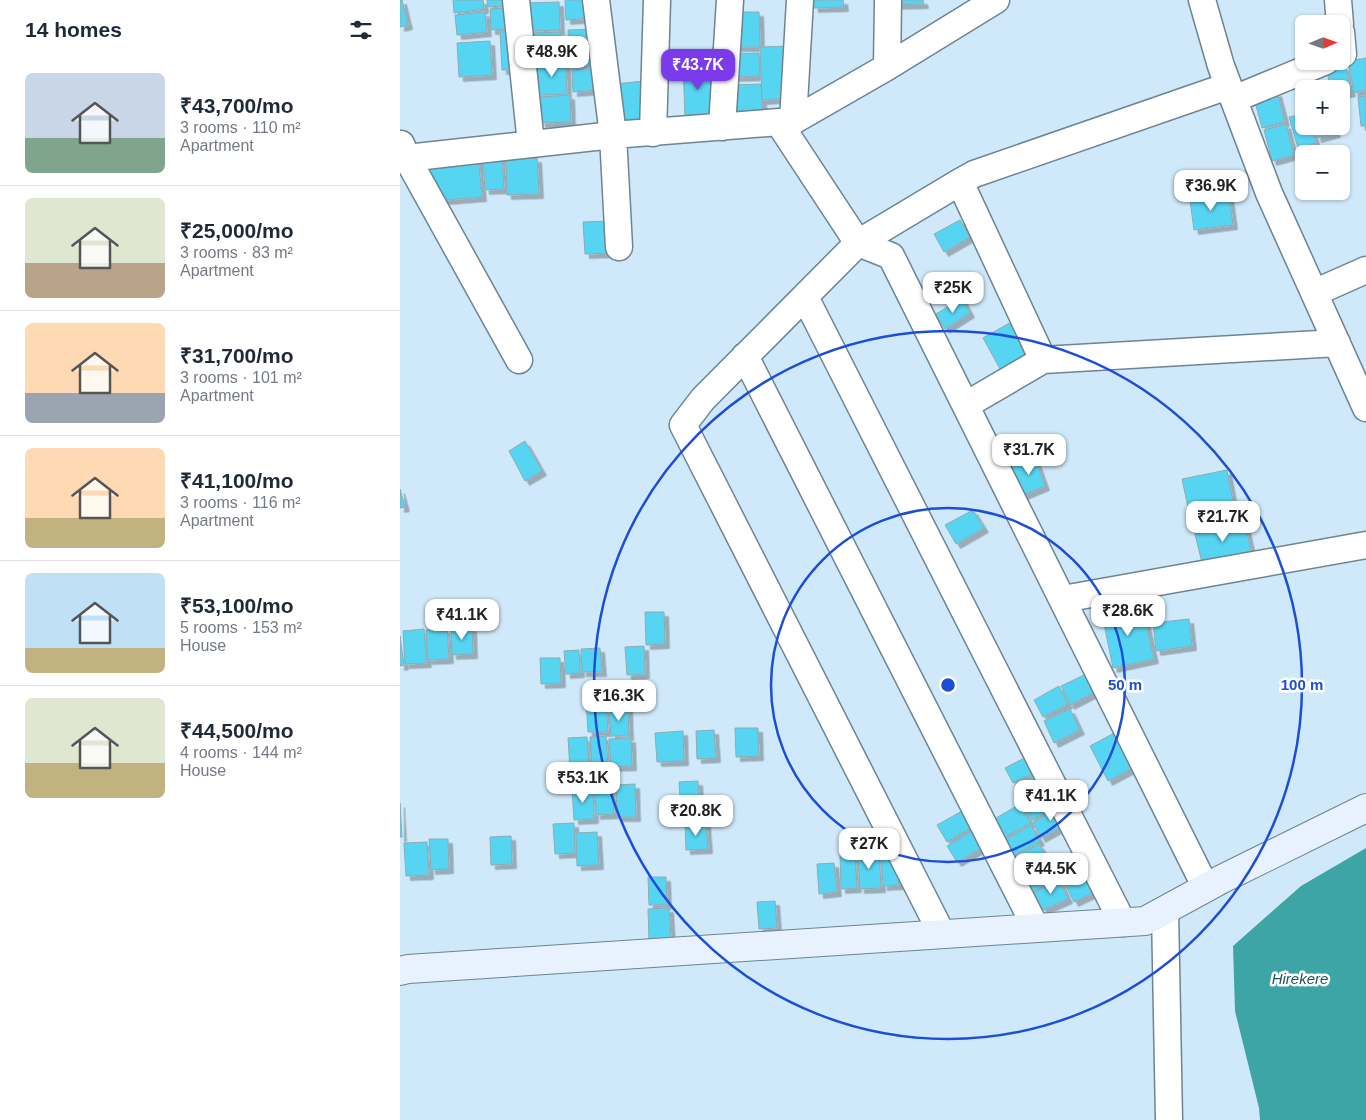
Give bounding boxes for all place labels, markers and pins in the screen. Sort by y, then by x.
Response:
pin: ₹48.9K [511,36,593,78]
pin: ₹43.7K [657,48,739,91]
pin: ₹36.9K [1170,170,1252,212]
pin: ₹25K [923,272,983,314]
pin: ₹31.7K [988,434,1070,476]
pin: ₹21.7K [1182,500,1264,543]
pin: ₹28.6K [1087,594,1169,637]
pin: ₹41.1K [421,598,503,641]
centre of rings [939,676,957,694]
pin: ₹16.3K [578,680,660,722]
pin: ₹53.1K [542,762,624,804]
pin: ₹41.1K [1010,780,1092,822]
pin: ₹20.8K [655,794,737,837]
pin: ₹27K [839,828,899,870]
pin: ₹44.5K [1010,852,1092,895]

